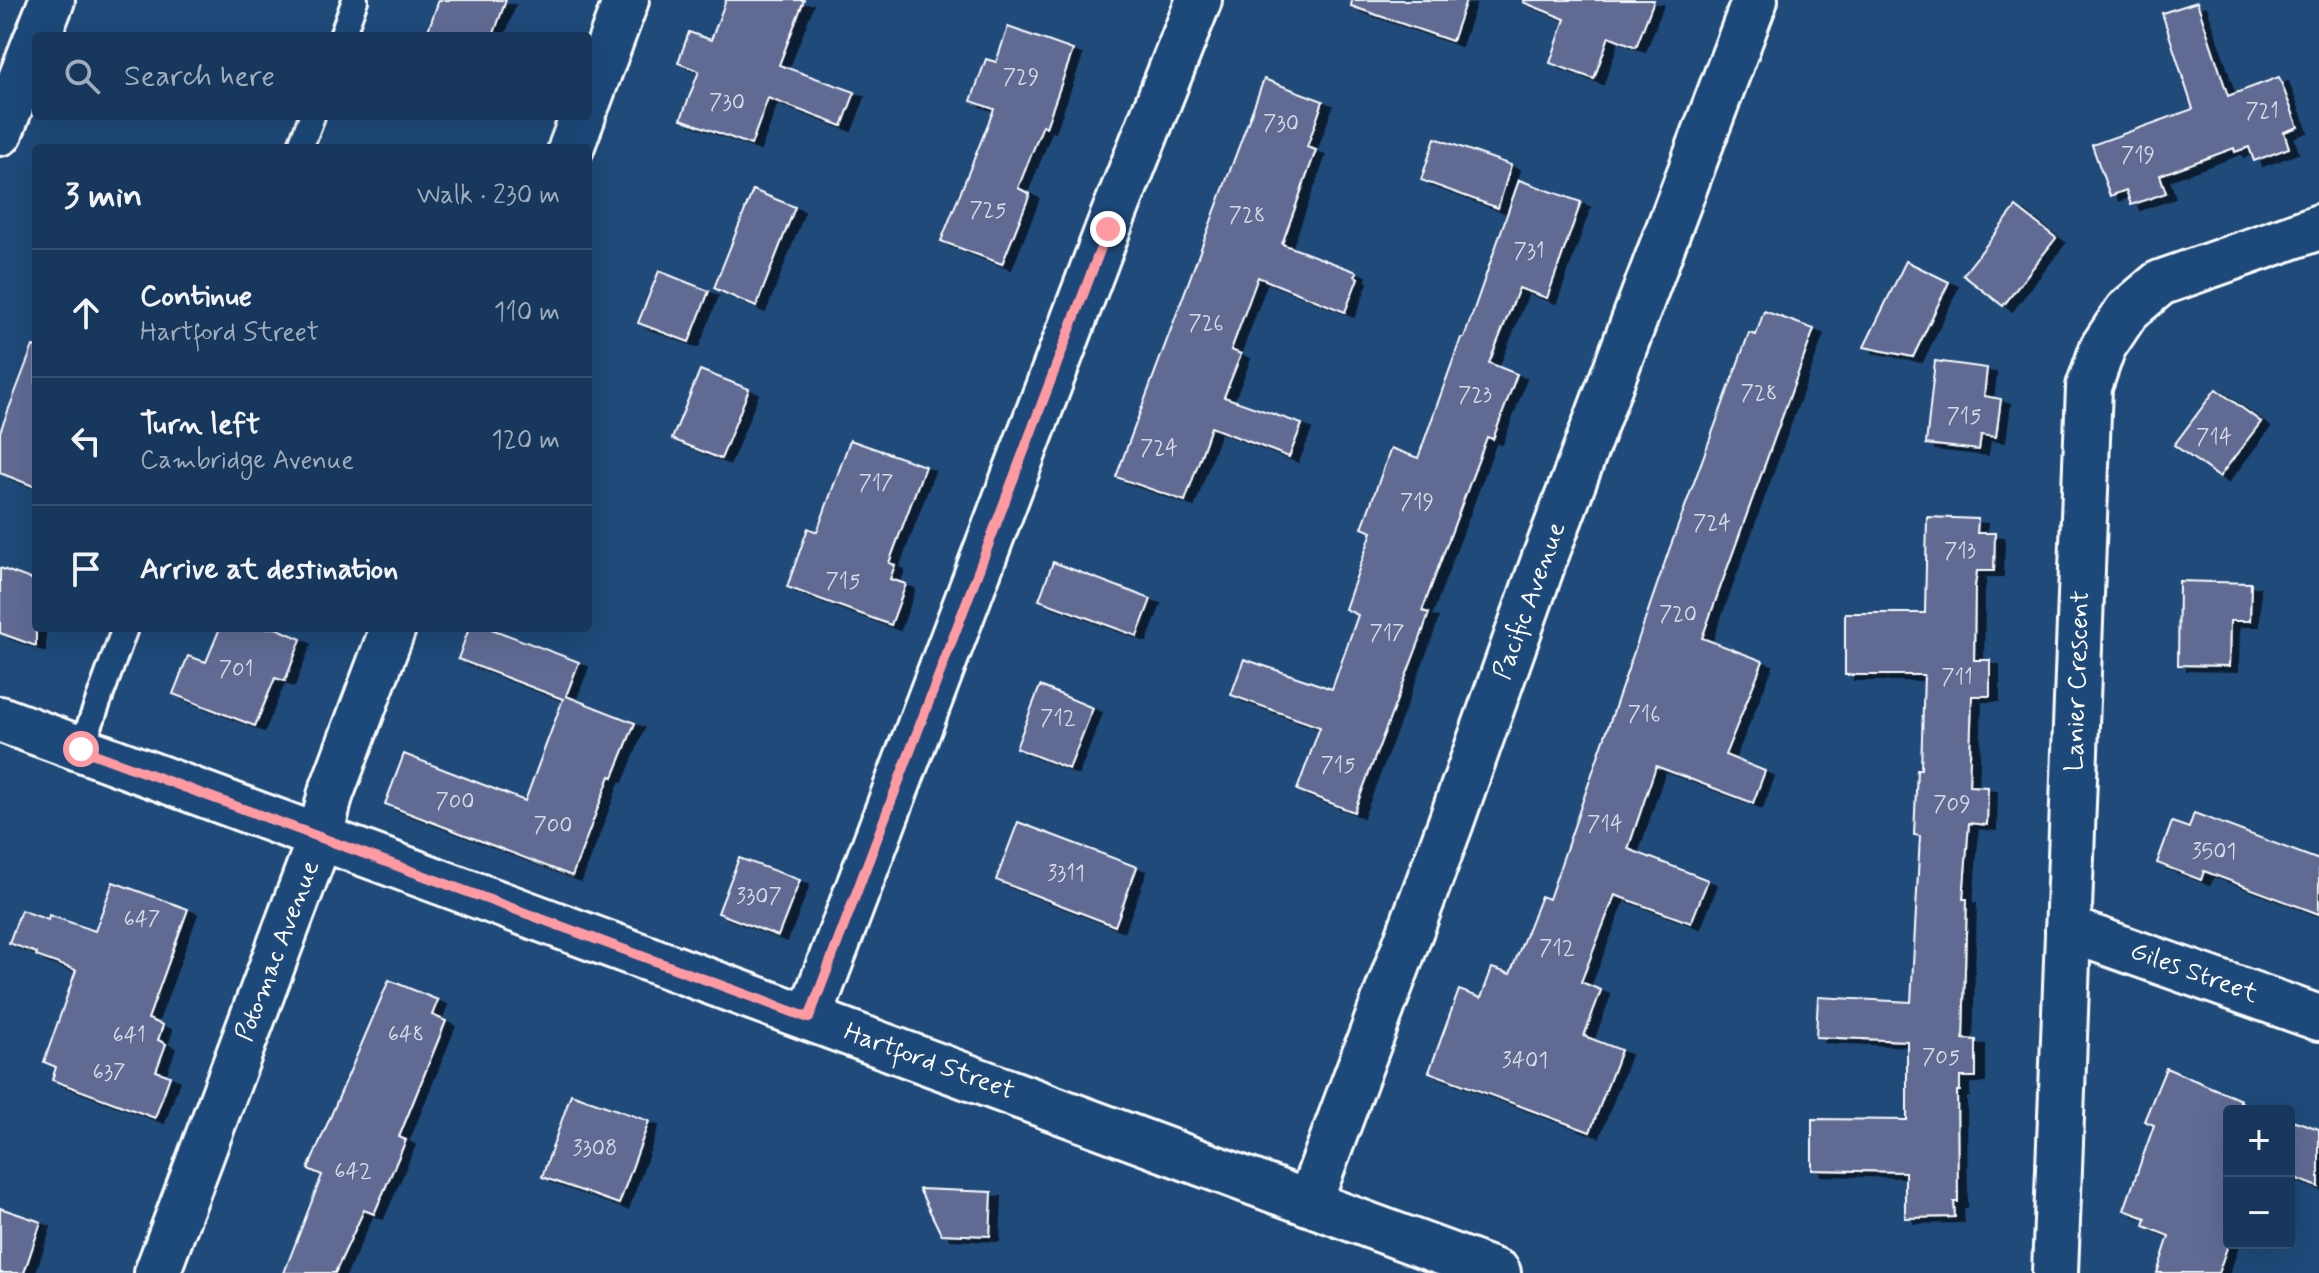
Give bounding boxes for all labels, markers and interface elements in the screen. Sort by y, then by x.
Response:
search box [32,32,592,120]
icon: search [60,54,104,98]
text: Search here [124,57,275,96]
house number: 729 [1003,64,1039,92]
house number: 730 [709,89,745,117]
house number: 721 [2245,98,2279,126]
house number: 730 [1263,110,1299,138]
house number: 719 [2121,142,2155,170]
text: 3 min [64,174,142,219]
text: Walk · 230 m [417,179,560,213]
house number: 725 [969,197,1007,225]
house number: 728 [1229,202,1265,230]
route end [1090,211,1126,247]
house number: 731 [1513,238,1545,266]
text: Continue [140,277,252,316]
icon: ahead [64,291,108,335]
text: 110 m [494,296,560,330]
house number: 726 [1188,310,1224,338]
text: Hartford Street [140,316,319,350]
house number: 728 [1741,380,1777,408]
house number: 723 [1458,382,1492,410]
house number: 715 [1946,403,1982,431]
text: Turn left [140,405,260,444]
icon: left [64,419,108,463]
text: 120 m [491,424,560,458]
house number: 714 [2196,424,2232,452]
house number: 724 [1140,435,1178,463]
text: Cambridge Avenue [140,444,354,478]
house number: 717 [858,470,894,498]
house number: 719 [1400,489,1434,517]
house number: 724 [1693,510,1731,538]
street label: Pacific Avenue [1486,517,1574,685]
house number: 713 [1944,538,1976,566]
icon: arrive [64,547,108,591]
text: Arrive at destination [140,550,398,589]
house number: 715 [825,568,861,596]
street label: Lanier Crescent [2058,590,2098,772]
house number: 720 [1659,601,1697,629]
house number: 717 [1369,620,1405,648]
house number: 701 [219,656,253,684]
house number: 711 [1941,664,1973,692]
house number: 716 [1627,701,1661,729]
house number: 712 [1040,705,1076,733]
route start [63,731,99,767]
house number: 715 [1320,752,1356,780]
house number: 700 [435,788,475,816]
house number: 709 [1933,791,1971,819]
house number: 714 [1587,811,1623,839]
house number: 700 [533,812,573,840]
house number: 3501 [2192,838,2236,866]
street label: Potomac Avenue [228,856,328,1046]
house number: 3311 [1047,860,1085,888]
house number: 3307 [736,883,782,911]
house number: 647 [124,906,160,934]
street label: Giles Street [2125,934,2263,1012]
house number: 712 [1539,935,1575,963]
street label: Hartford Street [838,1015,1019,1110]
house number: 648 [388,1021,424,1049]
house number: 641 [112,1022,146,1050]
house number: 705 [1922,1044,1960,1072]
house number: 3401 [1502,1047,1548,1075]
house number: 637 [93,1059,125,1087]
map controls [2223,1105,2295,1249]
button: + [2223,1105,2295,1177]
house number: 3308 [573,1135,617,1163]
house number: 642 [334,1158,372,1186]
button: − [2223,1177,2295,1249]

